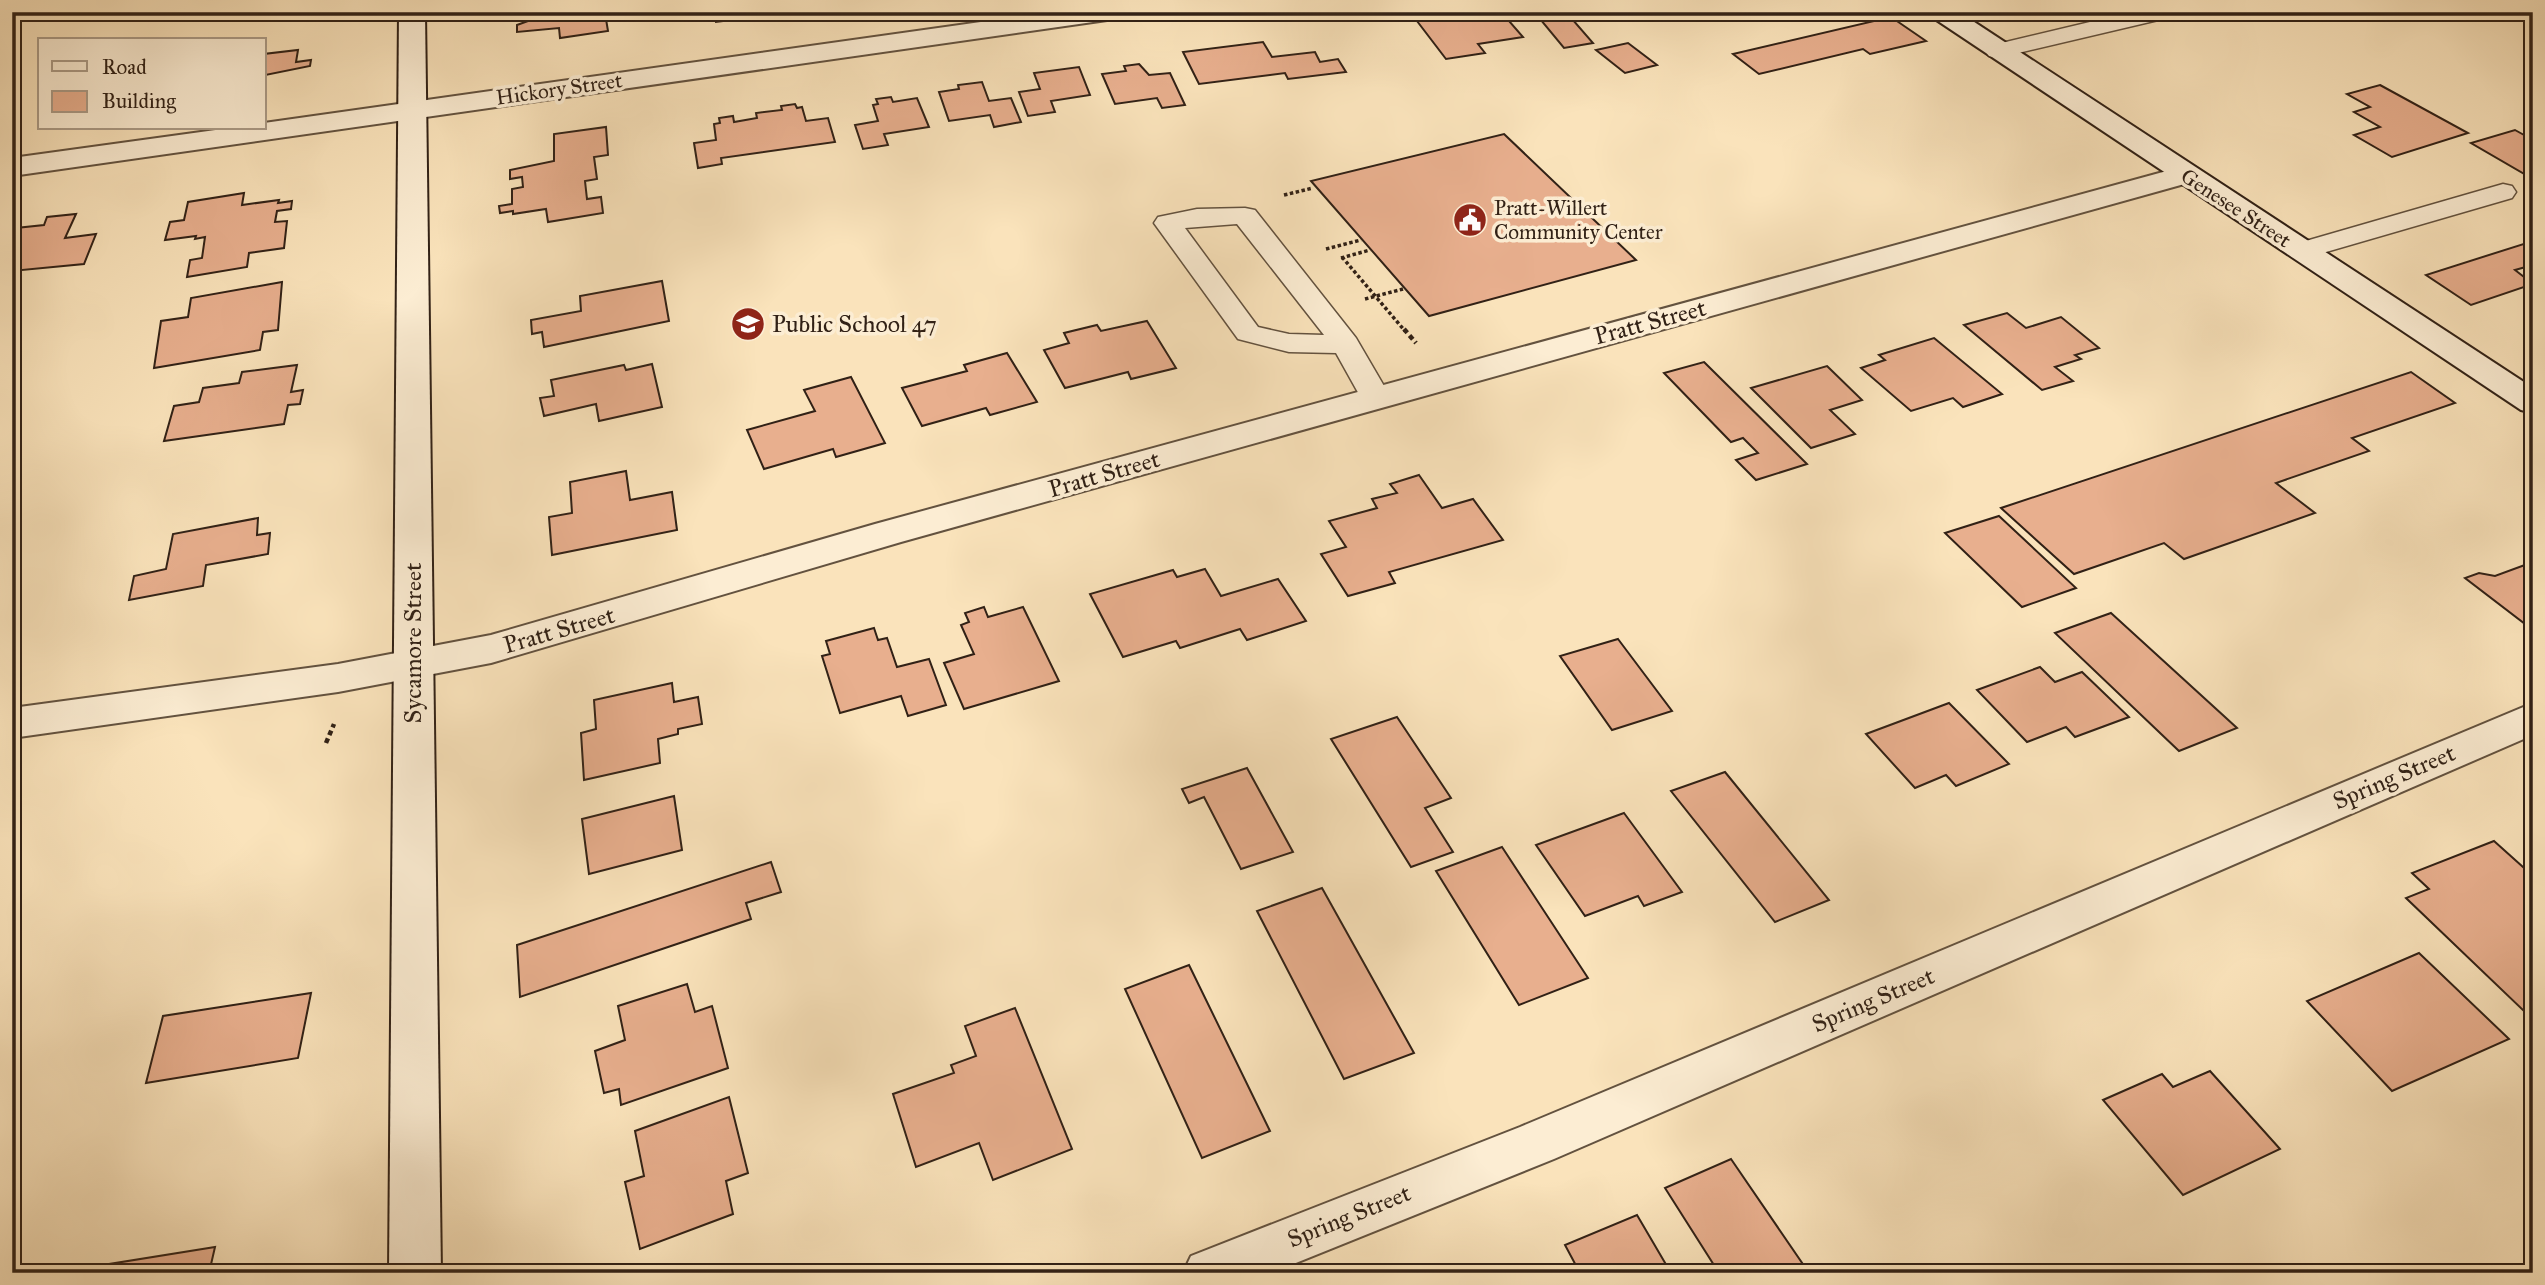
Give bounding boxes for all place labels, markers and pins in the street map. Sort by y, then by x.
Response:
place label: Pratt-Willert Community Center [1494,195,1663,245]
public building icon: Pratt-Willert Community Center [1451,201,1489,239]
school or university icon: Public School 47 [729,305,767,343]
place label: Public School 47 [772,309,937,339]

